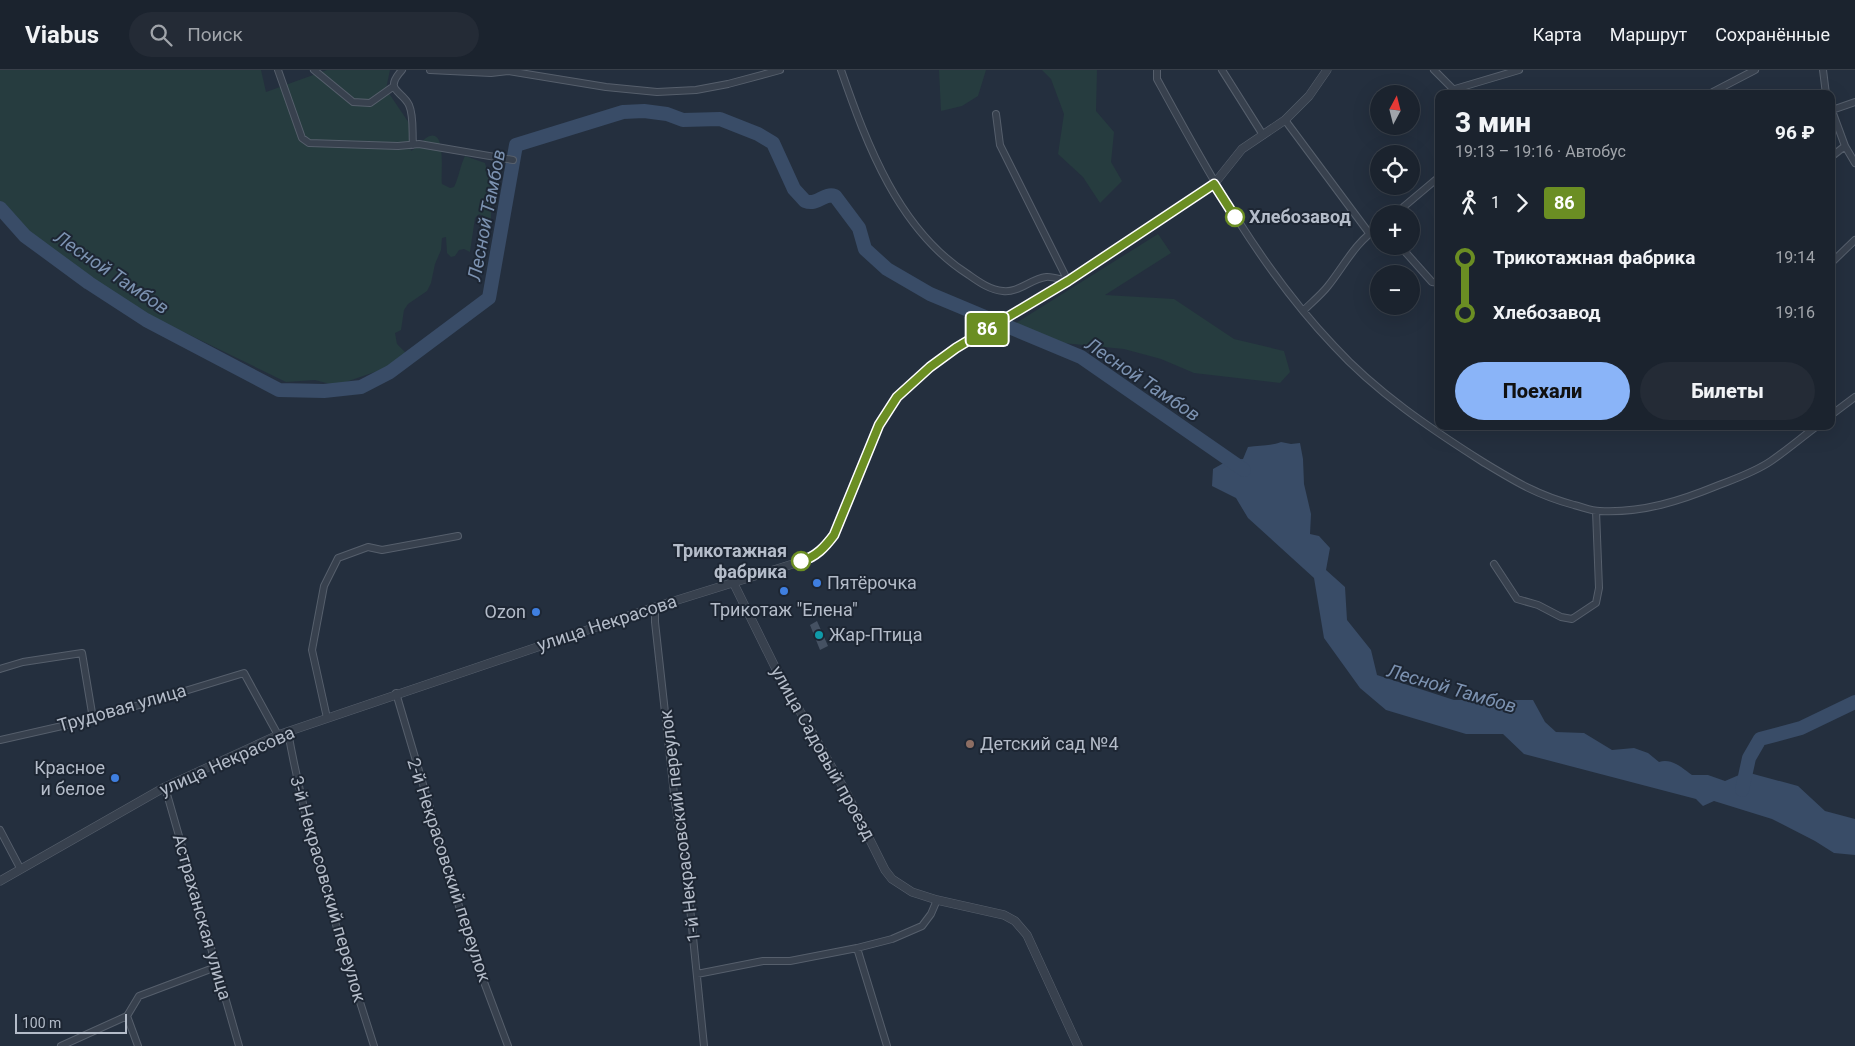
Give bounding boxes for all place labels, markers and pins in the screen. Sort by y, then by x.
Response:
place label: Хлебозавод [1249,206,1352,227]
marker: Хлебозавод [1225,207,1245,227]
place label: Трикотажная фабрика [673,540,787,582]
marker: Трикотажная фабрика [791,551,811,571]
place label: Пятёрочка [827,572,917,593]
marker: Пятёрочка [811,577,823,589]
marker: Трикотаж "Елена" [778,585,790,597]
place label: Трикотаж "Елена" [710,599,858,620]
place label: Ozon [485,601,526,622]
marker: Ozon [530,606,542,618]
place label: Жар-Птица [829,624,923,645]
marker: Жар-Птица [813,629,825,641]
place label: Детский сад №4 [980,733,1119,754]
marker: Детский сад №4 [964,738,976,750]
place label: Красное и белое [34,757,105,799]
marker: Красное и белое [109,772,121,784]

